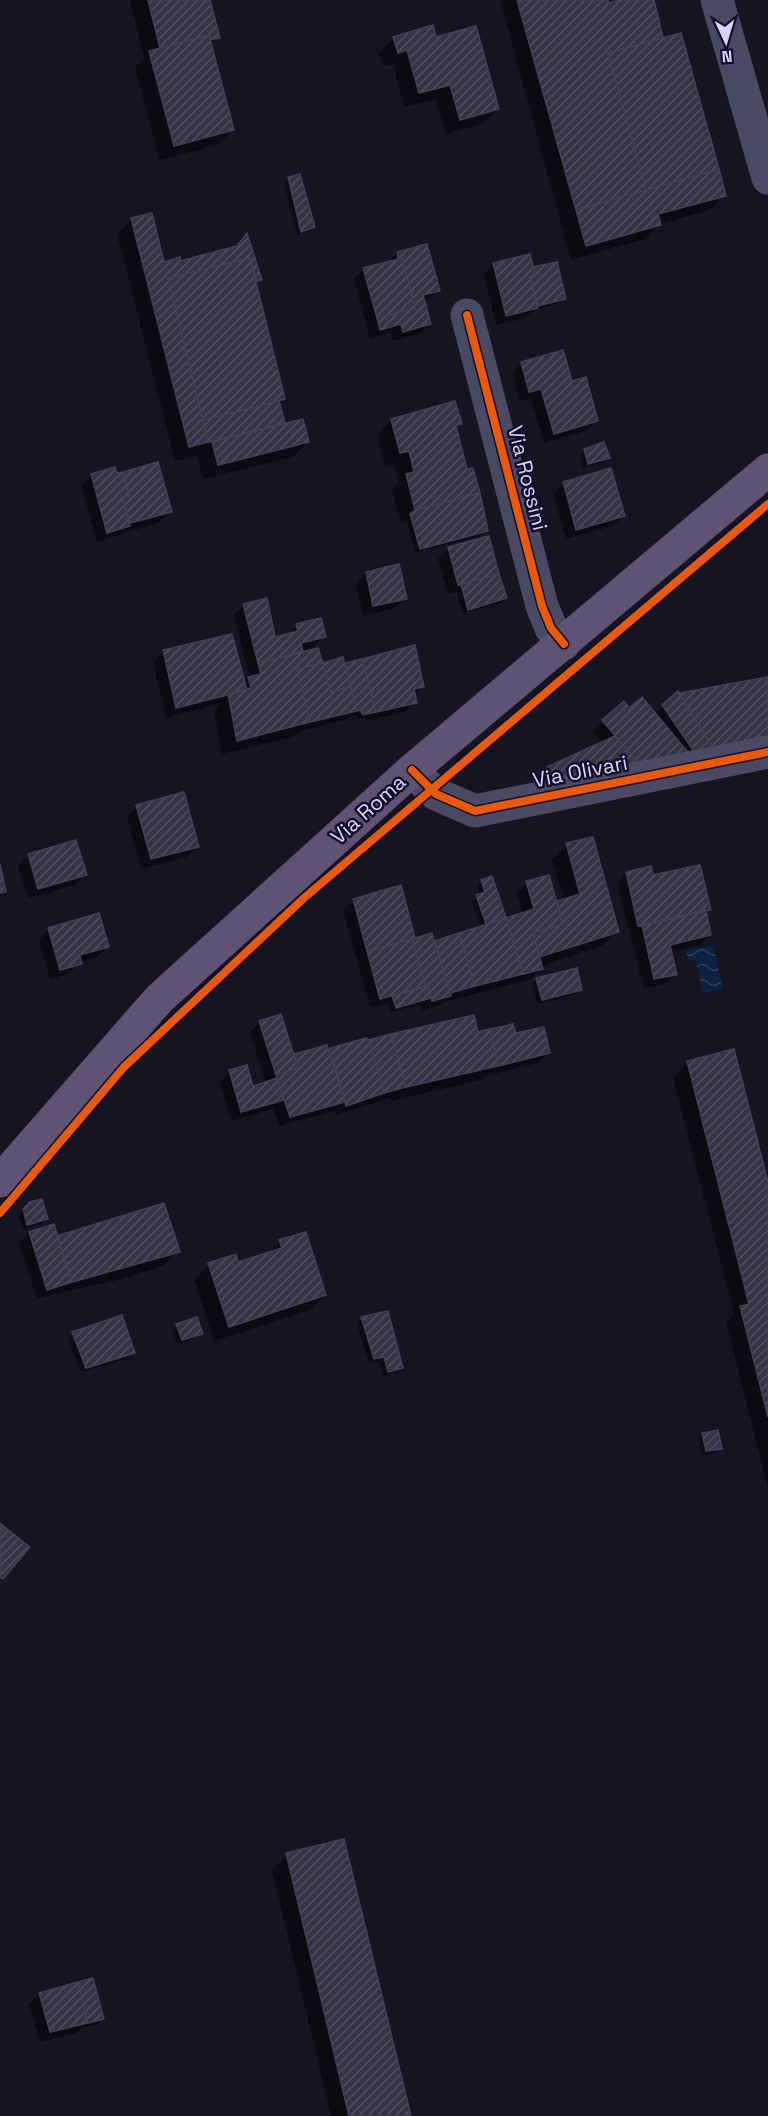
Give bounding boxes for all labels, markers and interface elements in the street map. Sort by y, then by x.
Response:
north arrow [696,12,756,72]
text: N [721,46,733,67]
street label: Via Rossini [502,423,554,533]
street label: Via Olivari [530,749,630,793]
street label: Via Roma [325,768,411,850]

